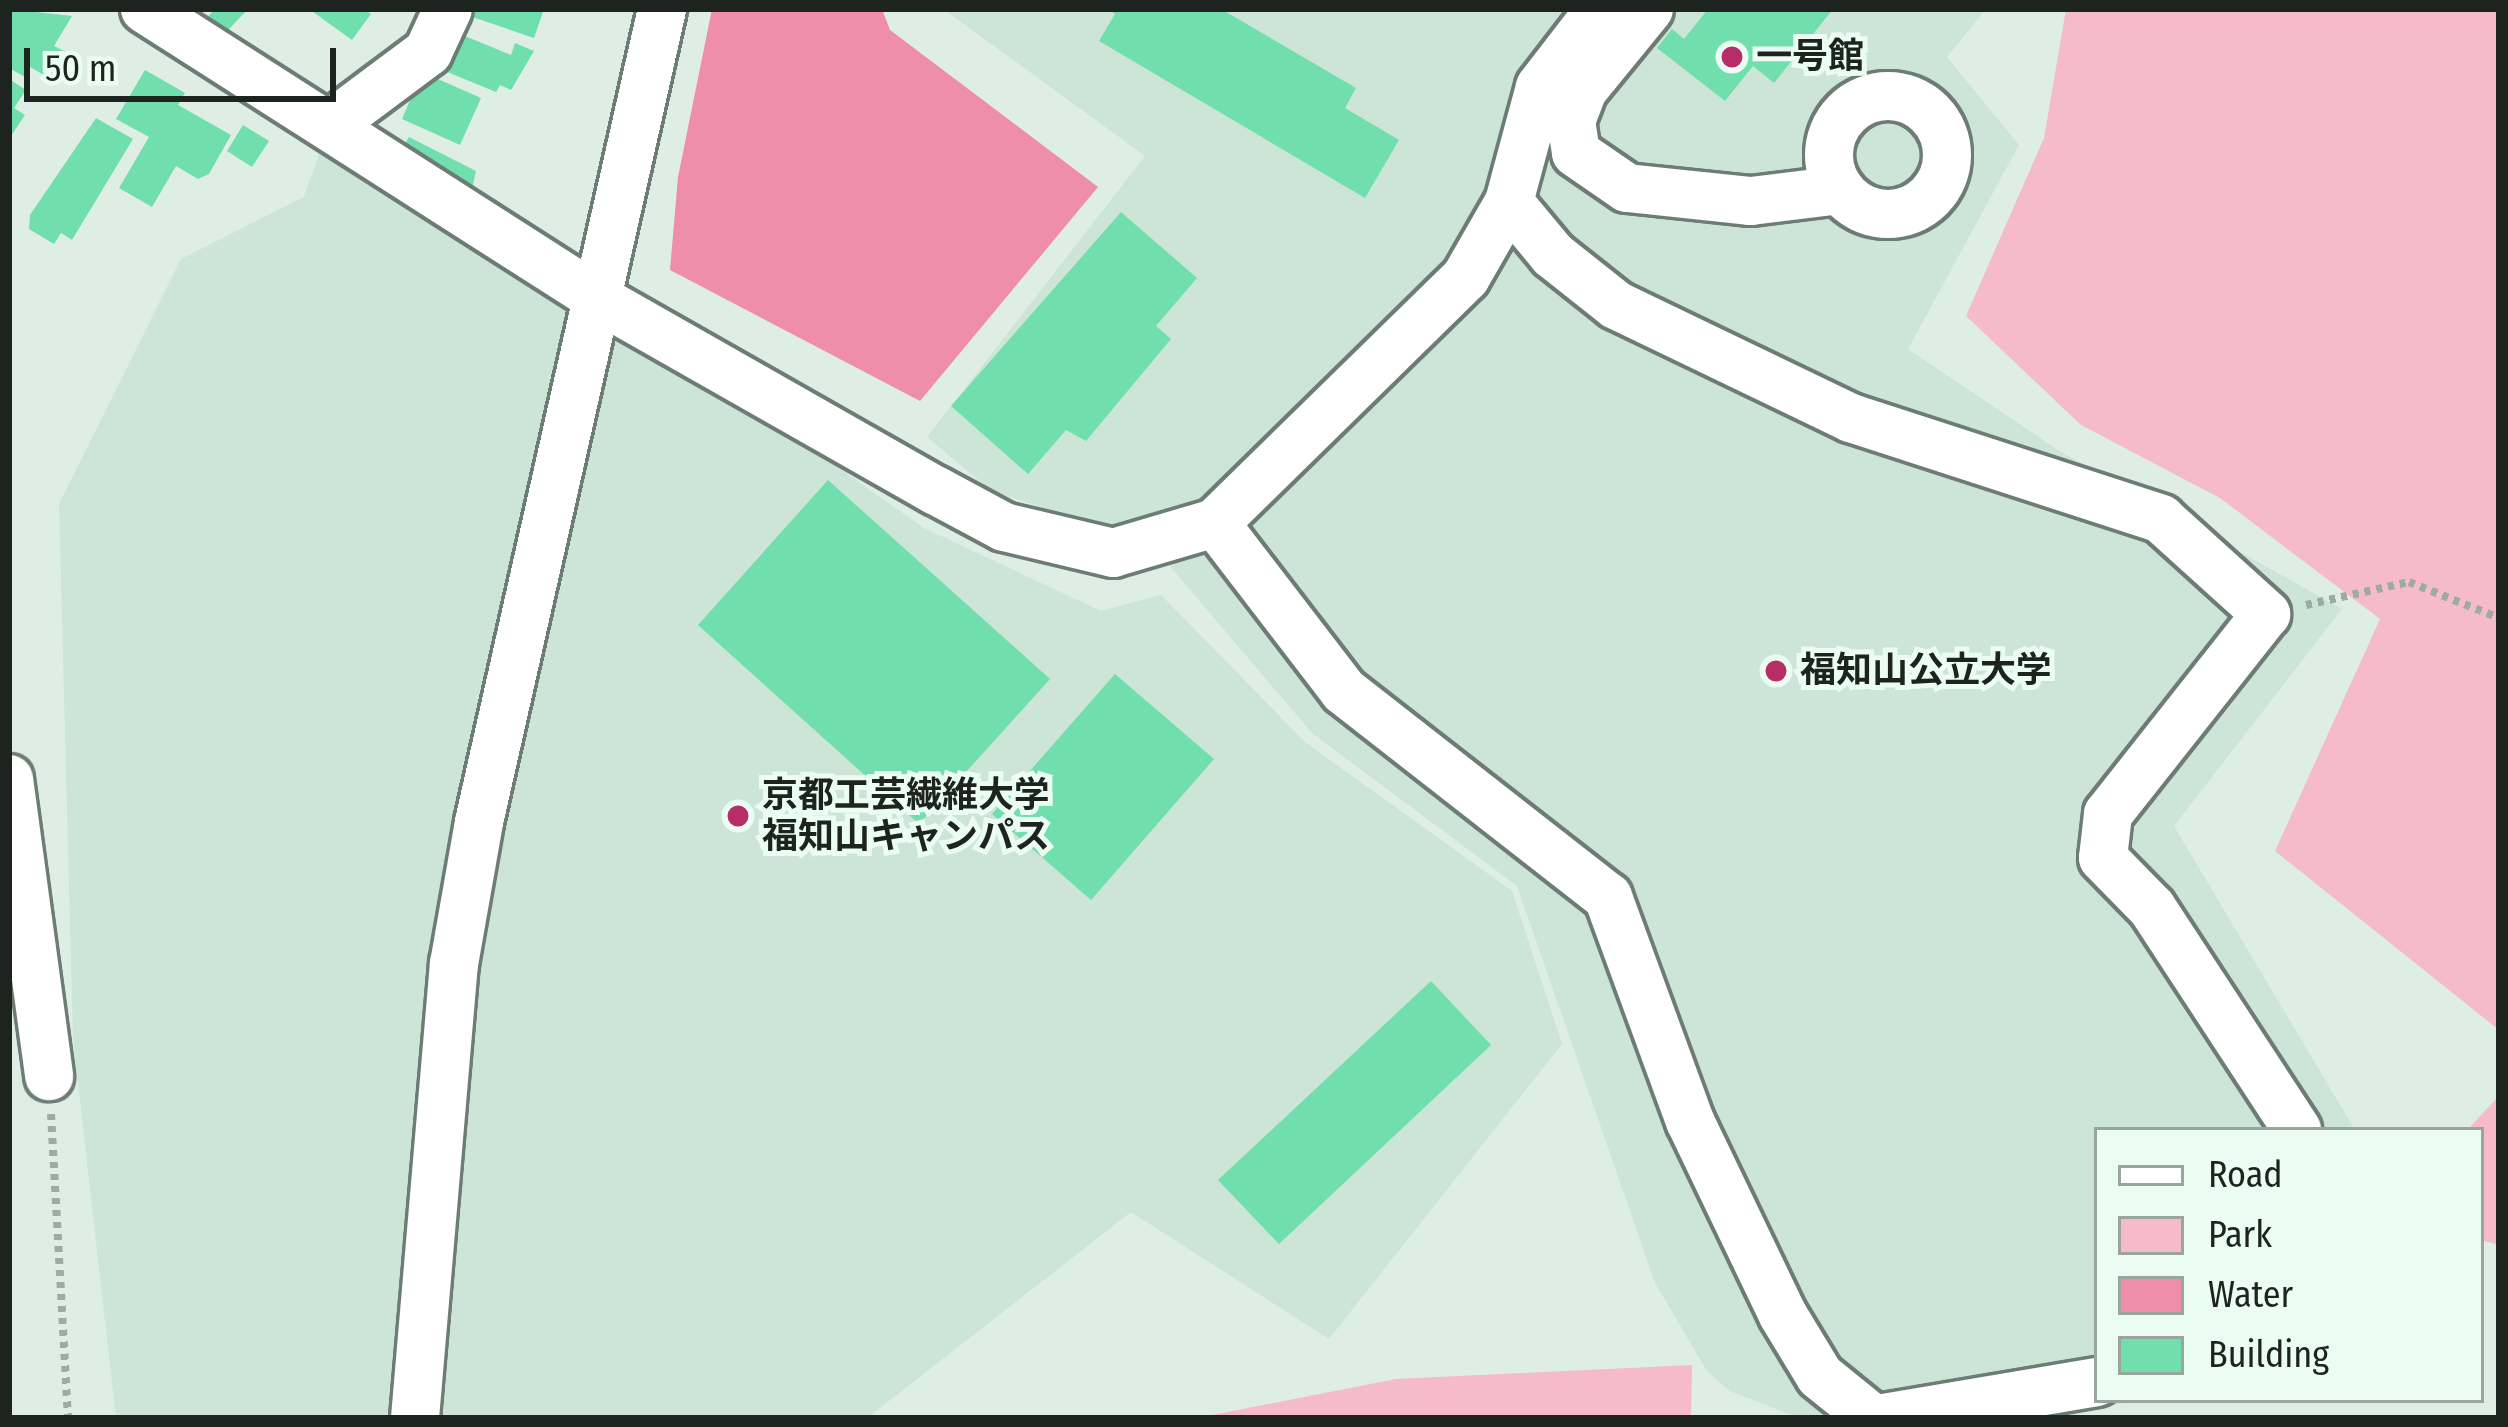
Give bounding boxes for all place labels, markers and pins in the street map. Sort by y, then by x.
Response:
place label: 一号館 [1756,35,1864,79]
marker: 一号館 [1719,44,1745,70]
place label: 福知山公立大学 [1800,649,2052,693]
marker: 福知山公立大学 [1763,658,1789,684]
place label: 京都工芸繊維大学 福知山キャンパス [762,773,1050,858]
marker: 京都工芸繊維大学 福知山キャンパス [725,803,751,829]

